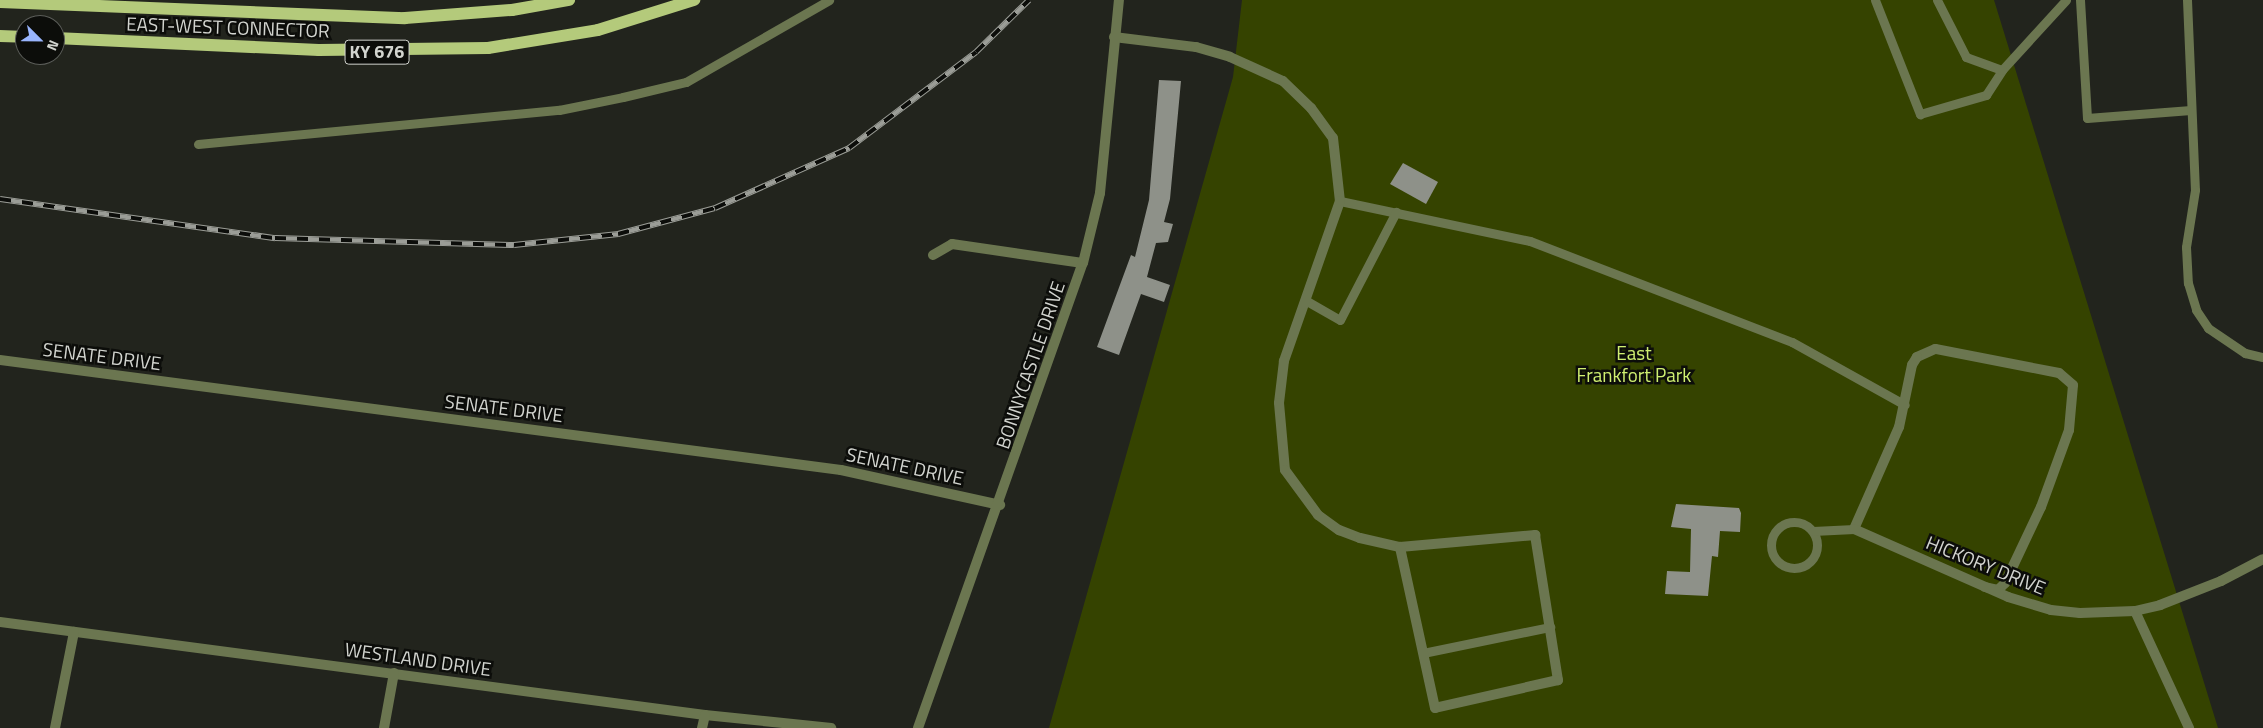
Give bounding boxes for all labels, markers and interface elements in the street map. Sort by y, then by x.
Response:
street label: EAST-WEST CONNECTOR [126,12,330,42]
north arrow [15,15,65,65]
road number: KY 676 [344,36,410,68]
text: N [42,37,65,54]
street label: BONNYCASTLE DRIVE [991,278,1069,452]
street label: SENATE DRIVE [42,337,162,375]
park label: East Frankfort Park [1577,342,1691,386]
street label: SENATE DRIVE [444,389,564,427]
street label: SENATE DRIVE [844,442,966,490]
street label: HICKORY DRIVE [1923,531,2049,599]
street label: WESTLAND DRIVE [343,637,493,681]

